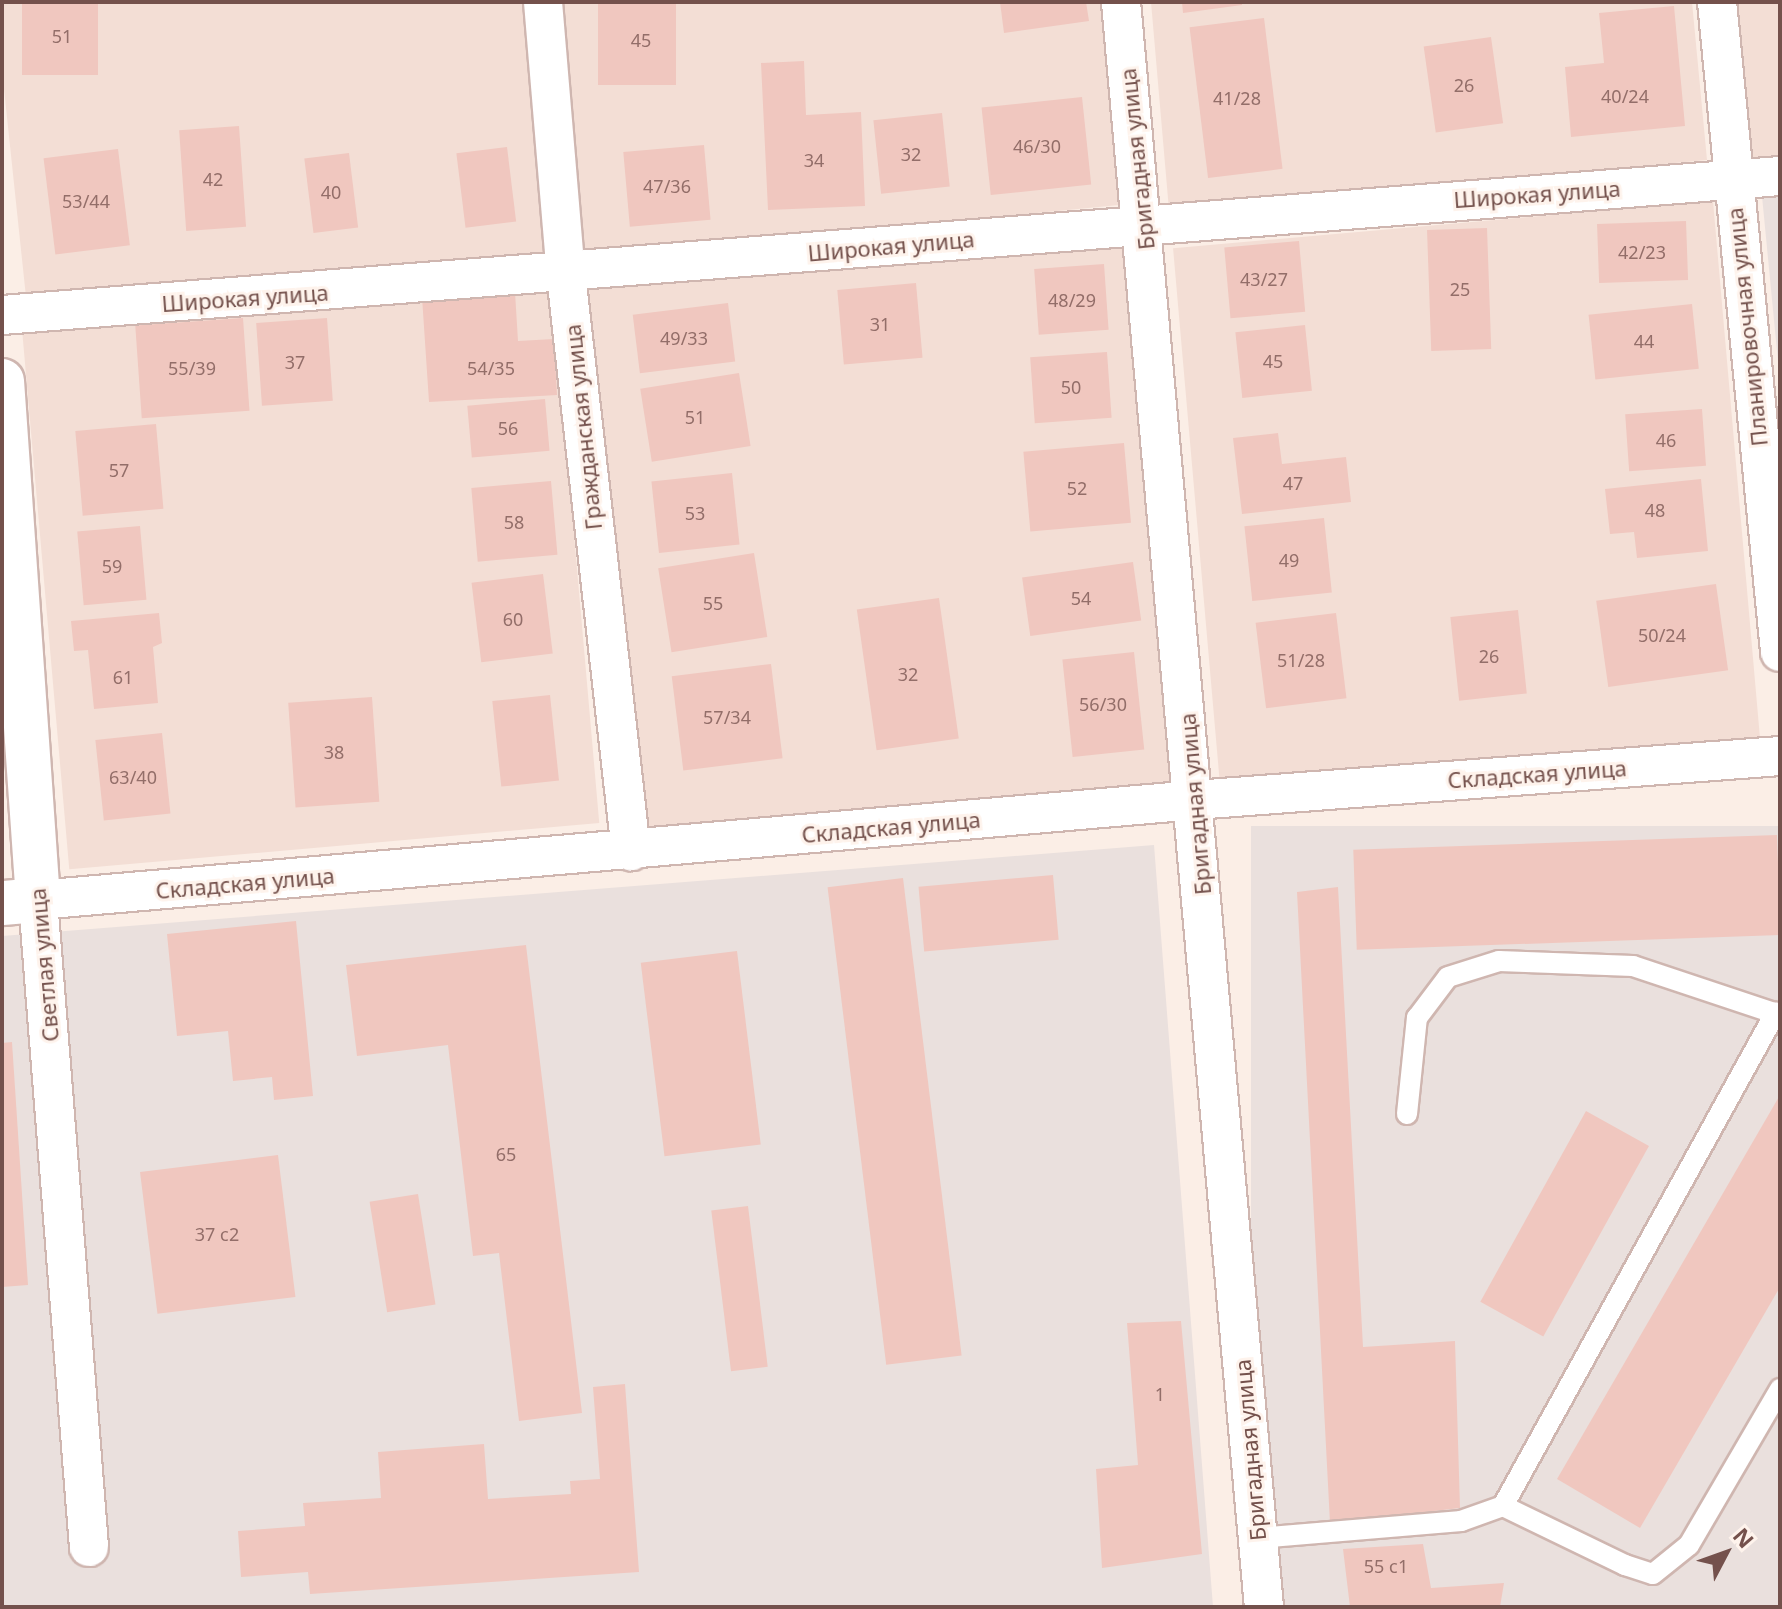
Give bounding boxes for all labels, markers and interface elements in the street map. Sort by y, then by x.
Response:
house number: 51 [52,25,72,47]
house number: 45 [631,29,651,51]
street label: Бригадная улица [1114,67,1160,251]
house number: 26 [1454,74,1474,96]
house number: 40/24 [1601,85,1649,107]
house number: 41/28 [1213,87,1261,109]
house number: 46/30 [1013,135,1061,157]
house number: 32 [901,143,921,165]
house number: 34 [804,149,824,171]
house number: 42 [203,168,223,190]
house number: 47/36 [643,175,691,197]
street label: Широкая улица [1453,175,1621,213]
house number: 40 [321,181,341,203]
house number: 53/44 [62,190,110,212]
street label: Планировочная улица [1721,206,1773,448]
street label: Широкая улица [807,226,975,266]
house number: 42/23 [1618,241,1666,263]
house number: 43/27 [1240,268,1288,290]
house number: 25 [1450,278,1470,300]
street label: Широкая улица [161,279,329,317]
house number: 48/29 [1048,289,1096,311]
house number: 31 [870,313,890,335]
street label: Гражданская улица [559,323,607,531]
house number: 49/33 [660,327,708,349]
house number: 44 [1634,330,1654,352]
house number: 45 [1263,350,1283,372]
house number: 37 [285,351,305,373]
house number: 55/39 [168,357,216,379]
house number: 54/35 [467,357,515,379]
house number: 50 [1061,376,1081,398]
house number: 51 [685,406,705,428]
house number: 56 [498,417,518,439]
house number: 46 [1656,429,1676,451]
house number: 57 [109,459,129,481]
house number: 47 [1283,472,1303,494]
house number: 52 [1067,477,1087,499]
house number: 48 [1645,499,1665,521]
house number: 53 [685,502,705,524]
house number: 58 [504,511,524,533]
house number: 49 [1279,549,1299,571]
house number: 59 [102,555,122,577]
house number: 54 [1071,587,1091,609]
house number: 55 [703,592,723,614]
house number: 60 [503,608,523,630]
house number: 50/24 [1638,624,1686,646]
house number: 26 [1479,645,1499,667]
house number: 51/28 [1277,649,1325,671]
house number: 32 [898,663,918,685]
house number: 61 [113,666,133,688]
house number: 56/30 [1079,693,1127,715]
house number: 57/34 [703,706,751,728]
street label: Бригадная улица [1174,712,1216,896]
house number: 38 [324,741,344,763]
street label: Складская улица [1447,755,1627,793]
house number: 63/40 [109,766,157,788]
street label: Складская улица [801,806,981,848]
street label: Складская улица [155,862,335,904]
street label: Светлая улица [24,887,64,1043]
house number: 65 [496,1143,516,1165]
house number: 37 с2 [195,1223,239,1245]
street label: Бригадная улица [1229,1358,1271,1542]
house number: 1 [1155,1383,1165,1405]
north arrow [1686,1513,1766,1593]
text: N [1727,1521,1761,1554]
house number: 55 с1 [1364,1555,1408,1577]

